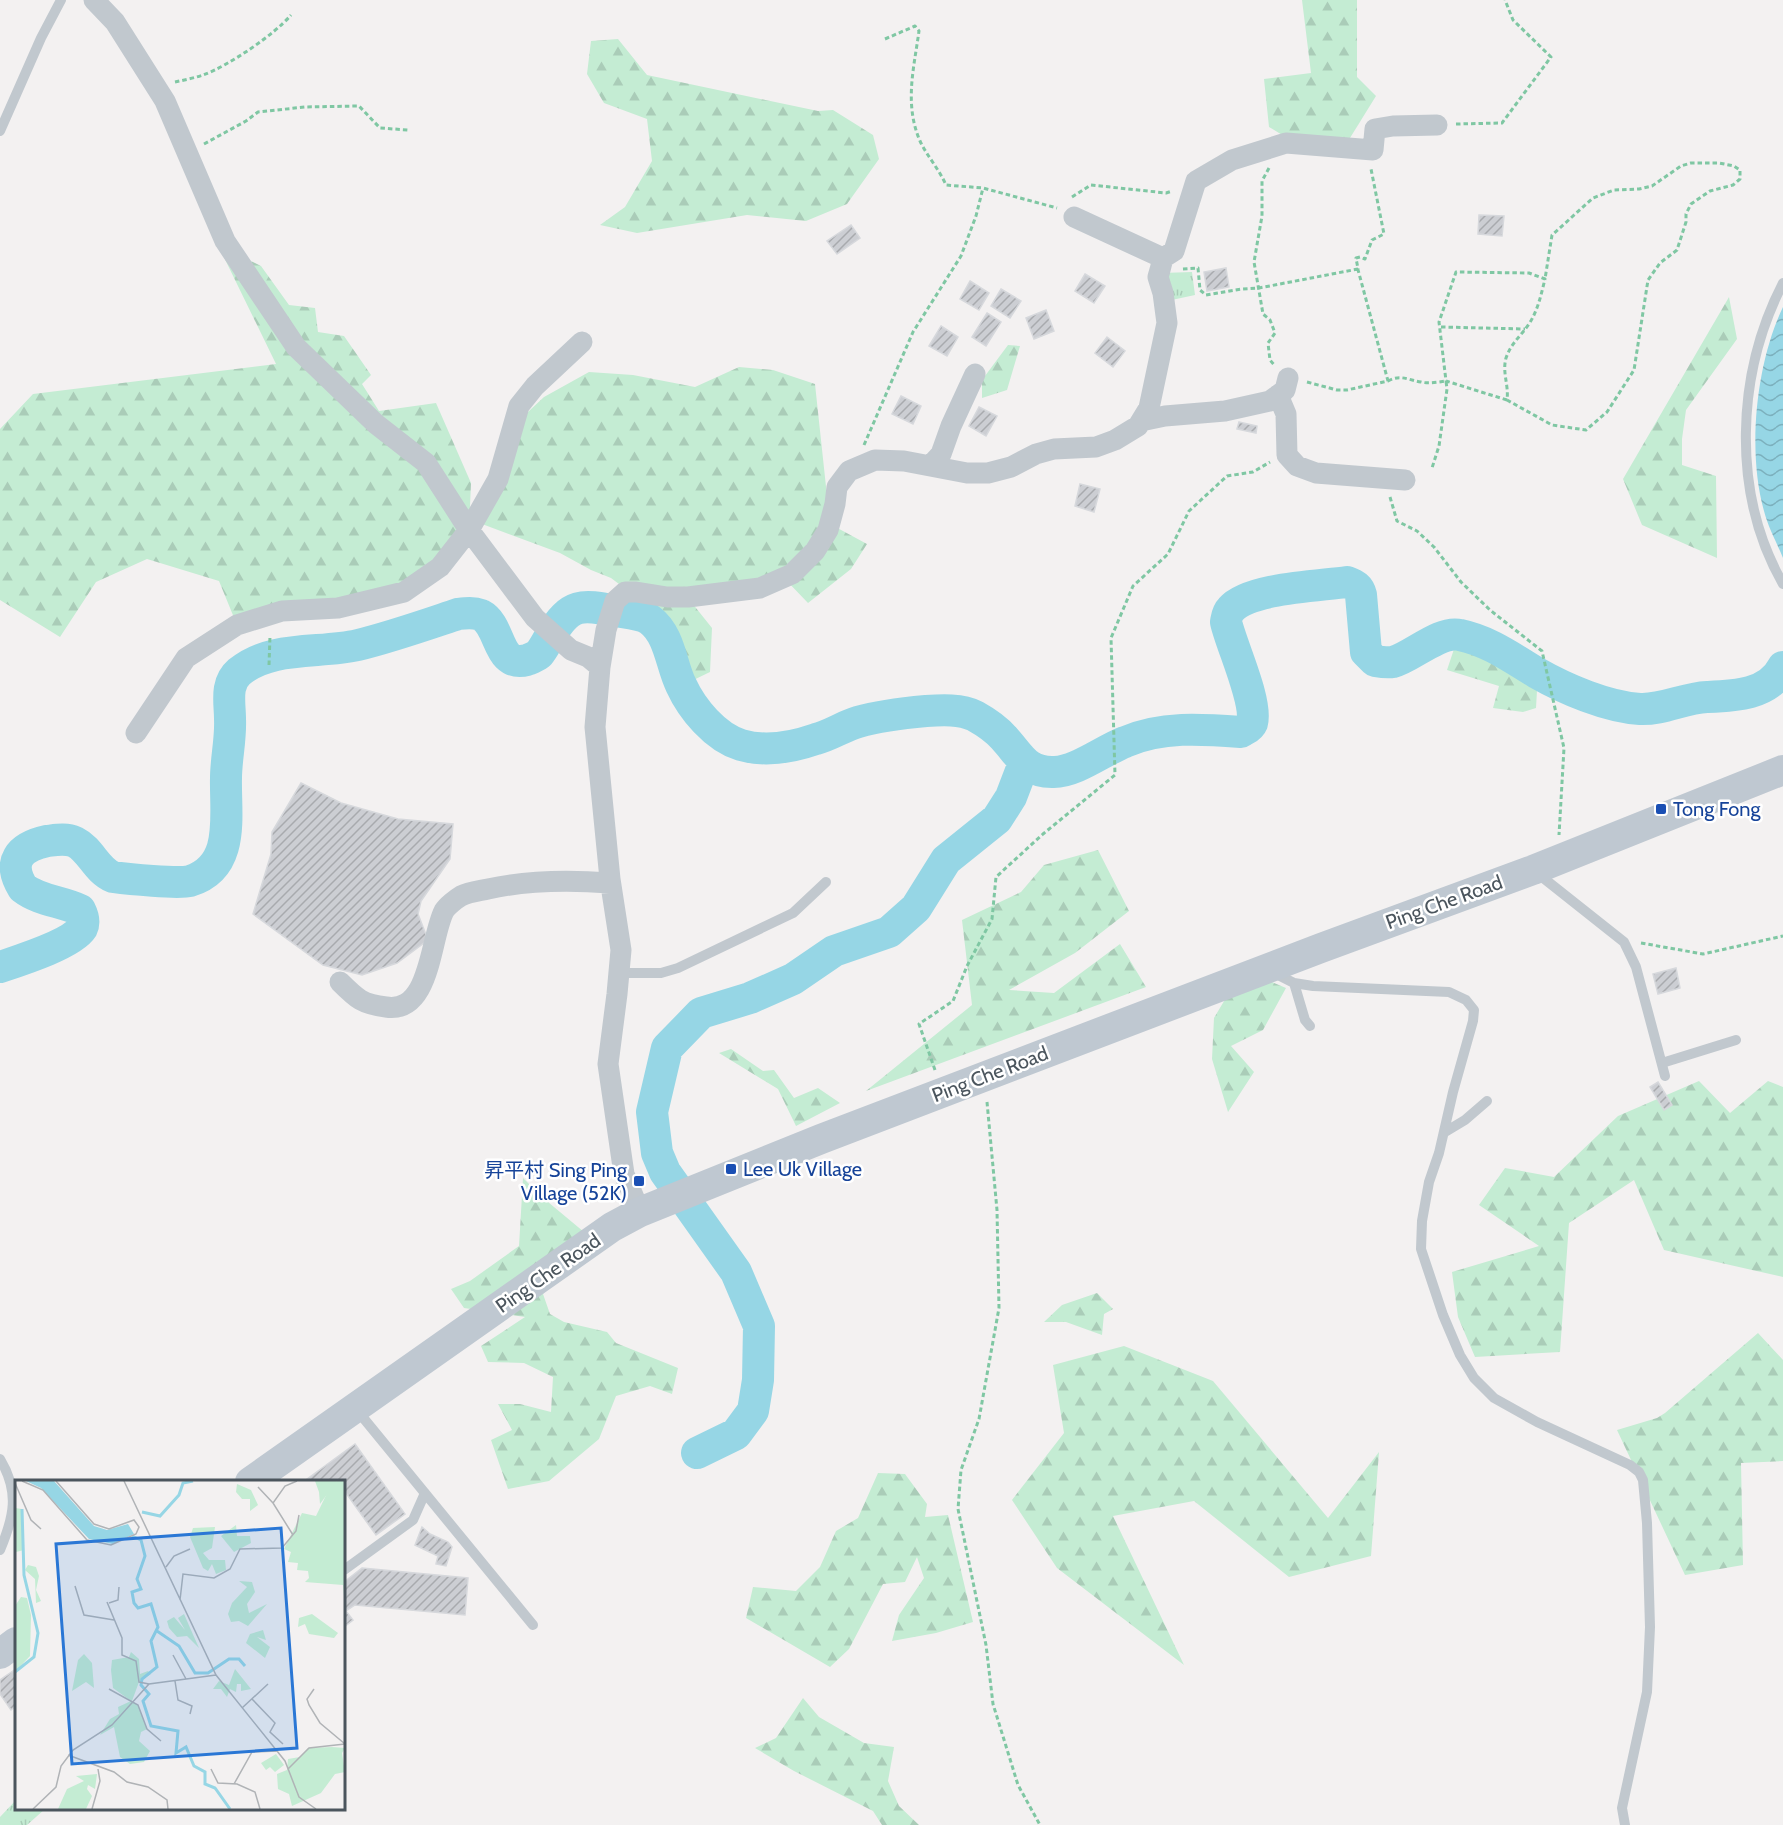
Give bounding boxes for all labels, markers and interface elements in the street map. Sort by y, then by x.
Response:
place label: Tong Fong [1673,797,1761,821]
marker: Tong Fong [1654,802,1668,816]
street label: Ping Che Road [1382,870,1506,934]
street label: Ping Che Road [929,1041,1051,1107]
place label: Lee Uk Village [743,1157,862,1181]
place label: 昇平村 Sing Ping Village (52K) [484,1158,628,1205]
marker: Lee Uk Village [724,1162,738,1176]
marker: 昇平村 Sing Ping Village (52K) [632,1174,646,1188]
street label: Ping Che Road [491,1228,605,1318]
inset map [15,1480,345,1810]

